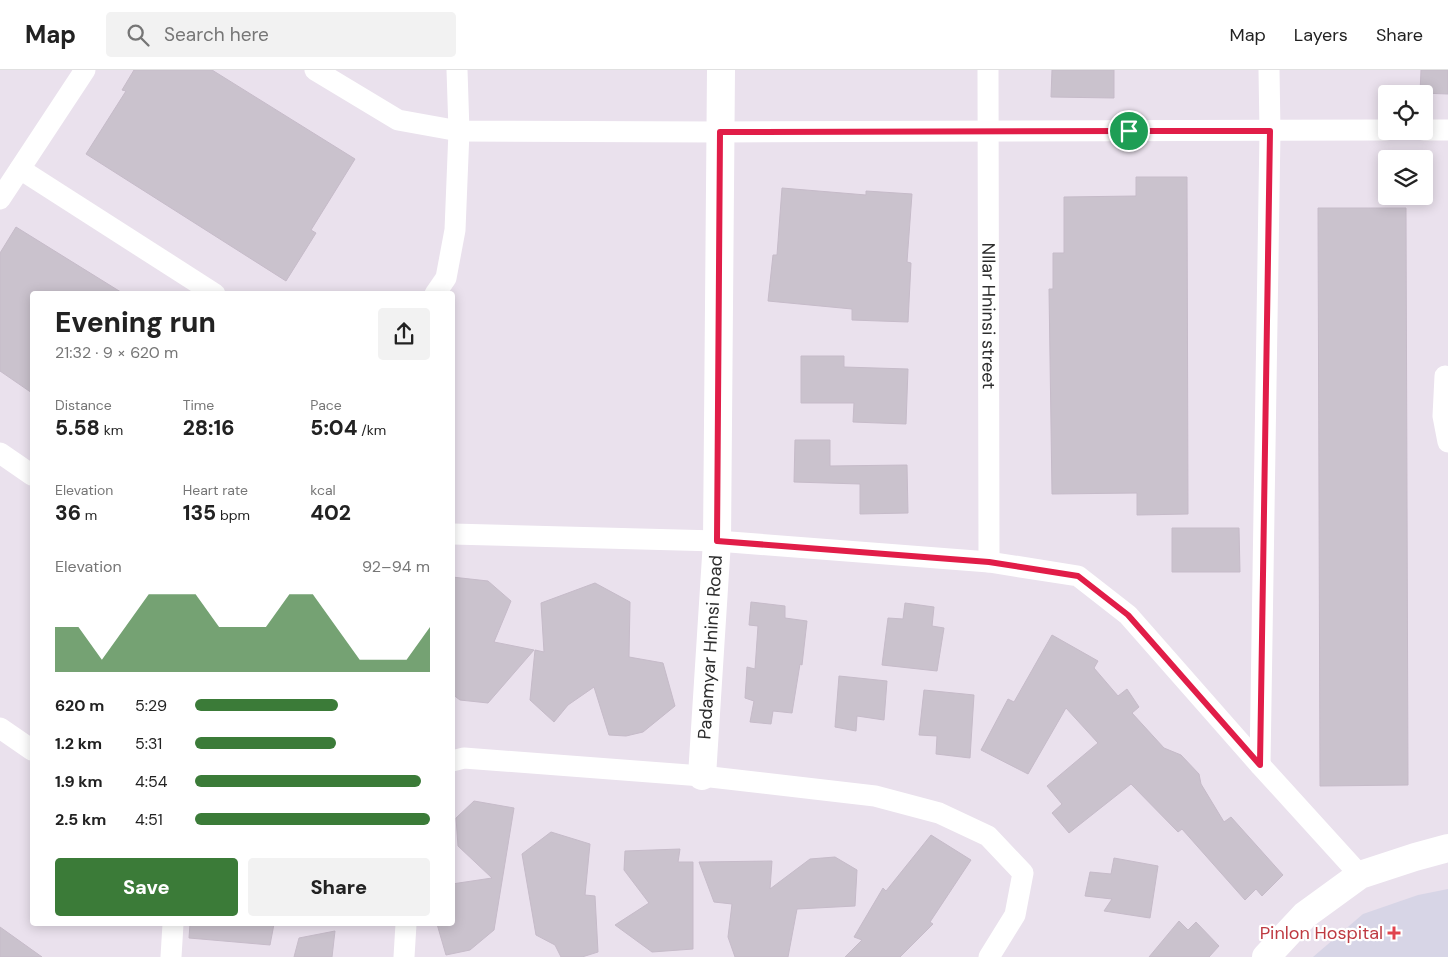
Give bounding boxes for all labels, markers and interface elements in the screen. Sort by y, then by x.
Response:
search box [106,12,456,57]
text: Map [25,19,76,50]
icon: search [124,21,152,49]
text: Search here [164,22,269,47]
text: Map [1230,23,1266,47]
text: Layers [1294,23,1348,47]
text: Share [1376,23,1423,47]
map controls [1378,85,1433,205]
button: locate [1378,85,1433,140]
pin [1108,110,1150,152]
icon: arrive [1115,117,1143,145]
button: layers [1378,150,1433,205]
street label: NIlar Hninsi street [976,243,1001,389]
text: Evening run [55,304,216,341]
button: share [378,308,430,360]
text: 21:32 · 9 × 620 m [55,342,178,363]
text: Distance [55,396,112,414]
text: Time [183,396,214,414]
text: Pace [310,396,342,414]
text: 5.58 [55,414,100,442]
text: 28:16 [183,414,235,442]
text: 5:04 [310,414,357,442]
text: km [100,421,123,439]
text: /km [357,421,386,439]
text: Elevation [55,481,113,499]
text: Heart rate [183,481,248,499]
text: kcal [310,481,336,499]
text: 36 [55,499,81,527]
text: 135 [183,499,216,527]
text: 402 [310,499,351,527]
text: m [81,506,97,524]
text: bpm [216,506,250,524]
street label: Padamyar Hninsi Road [692,554,728,740]
text: Elevation [55,556,122,577]
text: 92–94 m [362,556,430,577]
text: 620 m [55,695,104,716]
text: 5:29 [135,695,167,716]
text: 1.2 km [55,733,102,754]
text: 5:31 [135,733,162,754]
text: 1.9 km [55,771,103,792]
text: 4:54 [135,771,167,792]
text: 2.5 km [55,809,106,830]
text: 4:51 [135,809,163,830]
button: Save [55,858,238,916]
button: Share [248,858,430,916]
place label: Pinlon Hospital [1260,921,1383,945]
marker: Pinlon Hospital [1387,926,1401,940]

